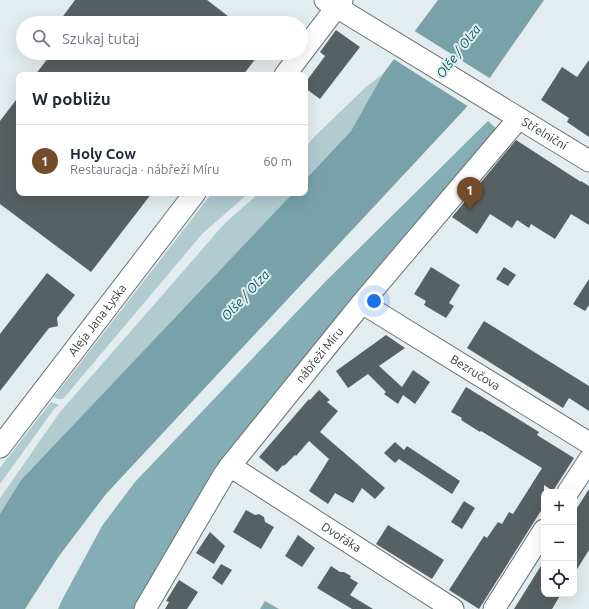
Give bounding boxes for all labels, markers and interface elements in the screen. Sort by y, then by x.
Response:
search box [16,16,308,60]
water label: Olše / Olza [433,22,483,80]
icon: search [30,27,52,49]
text: Szukaj tutaj [62,30,139,47]
text: W pobliżu [32,89,111,108]
street label: Střelniční [520,115,571,153]
text: Holy Cow [70,145,136,162]
text: 1 [41,154,49,168]
text: 60 m [263,154,292,168]
text: Restauracja · nábřeží Míru [70,162,219,176]
pin: 1 [457,177,483,210]
water label: Olše / Olza [218,267,272,323]
street label: Aleja Jana Łyska [65,281,129,358]
your location [364,291,384,311]
street label: nábřeží Míru [293,325,346,385]
street label: Bezručova [448,352,503,393]
map controls [541,489,577,597]
button: + [541,489,577,525]
street label: Dvořáka [319,519,364,554]
button: − [541,525,577,561]
button: locate [541,561,577,597]

